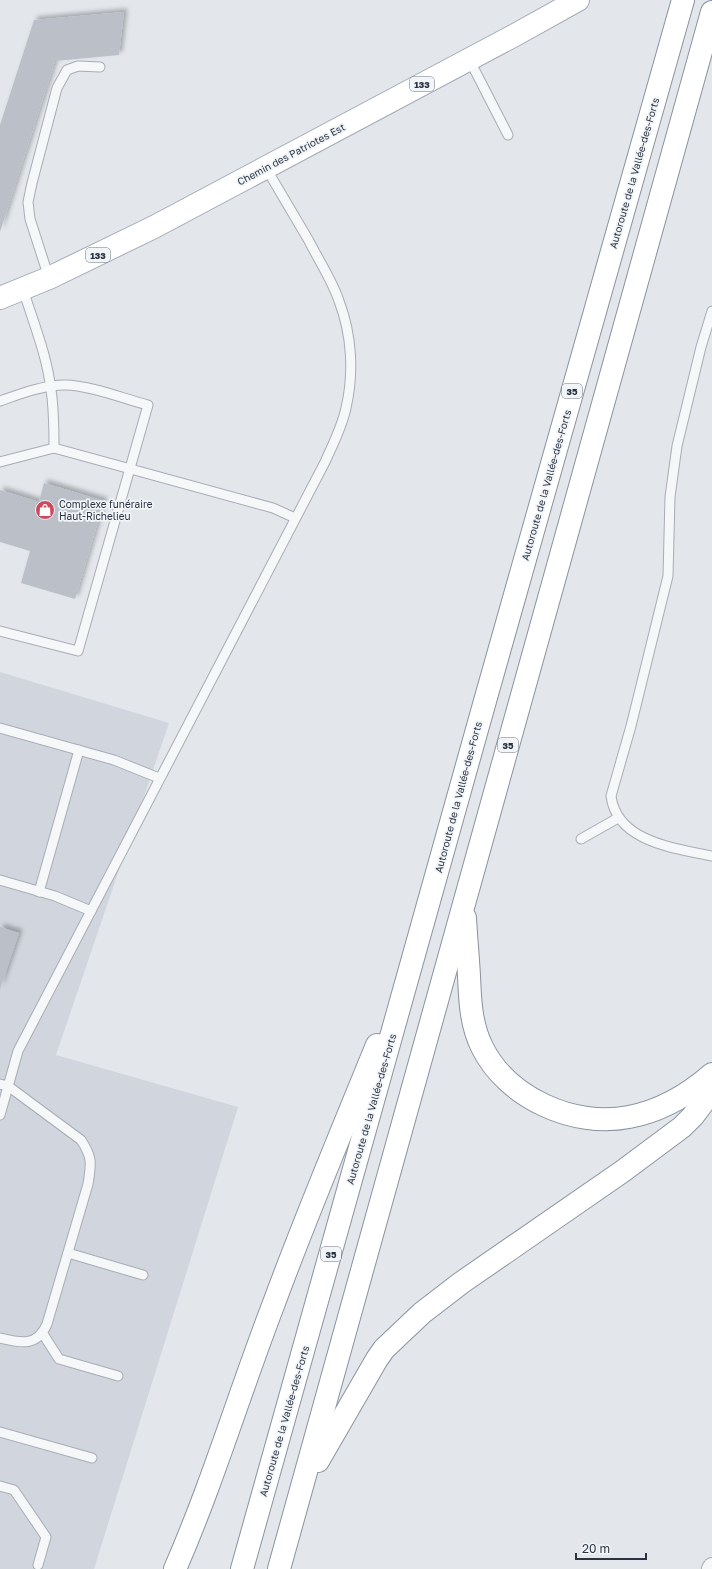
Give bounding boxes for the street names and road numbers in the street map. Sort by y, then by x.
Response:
road number: 133 [410,77,434,91]
street label: Autoroute de la Vallée-des-Forts [607,96,661,250]
street label: Chemin des Patriotes Est [235,120,347,188]
road number: 133 [86,248,110,262]
road number: 35 [562,384,582,398]
street label: Autoroute de la Vallée-des-Forts [519,408,573,562]
street label: Autoroute de la Vallée-des-Forts [432,720,484,874]
road number: 35 [498,738,518,752]
street label: Autoroute de la Vallée-des-Forts [344,1032,398,1186]
road number: 35 [321,1247,341,1261]
street label: Autoroute de la Vallée-des-Forts [257,1344,311,1498]

